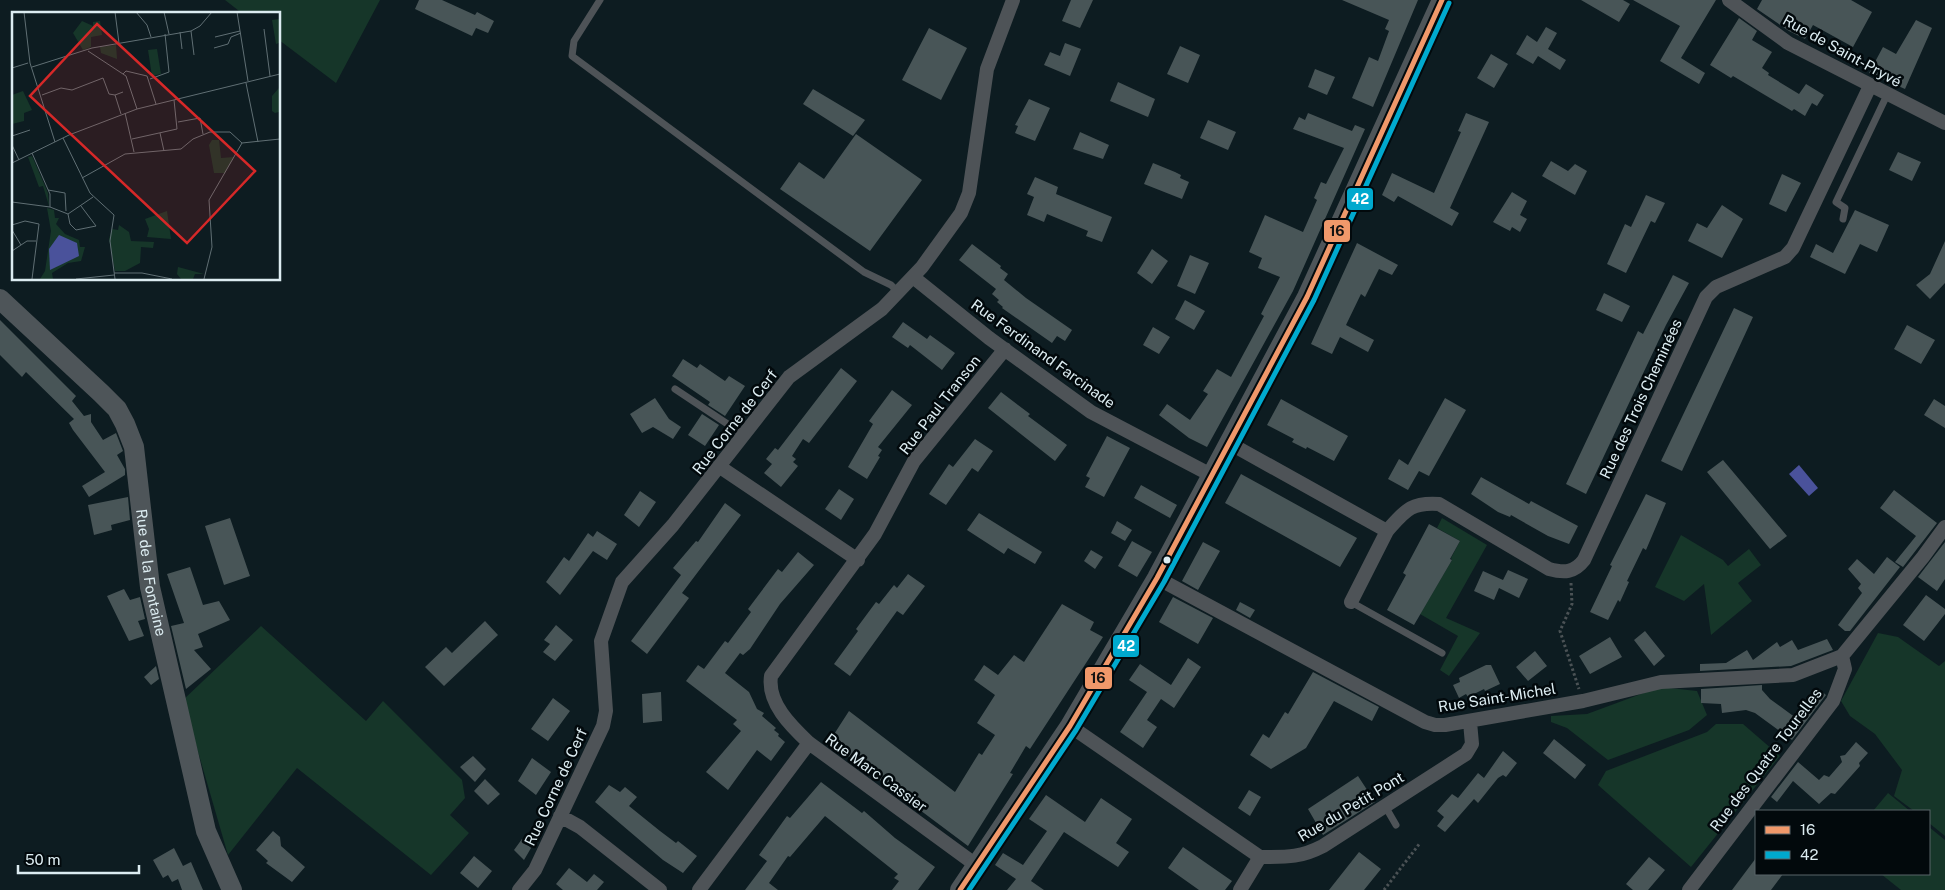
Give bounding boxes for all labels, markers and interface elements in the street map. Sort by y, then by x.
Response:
street label: Rue de Saint-Pryvé [1780,11,1904,90]
inset map [12,12,280,280]
line badge: 42 [1346,187,1374,211]
text: 42 [1351,191,1369,207]
line badge: 16 [1323,219,1351,243]
text: 16 [1329,223,1345,239]
street label: Rue Ferdinand Farcinade [968,296,1119,412]
street label: Rue des Trois Cheminées [1596,316,1685,481]
street label: Rue Paul Transon [896,352,984,458]
street label: Rue Corne de Cerf [689,366,781,477]
street label: Rue de la Fontaine [133,508,170,638]
unlabelled marker [1162,555,1172,565]
line badge: 42 [1112,634,1140,658]
text: 42 [1117,638,1135,654]
line badge: 16 [1084,666,1113,690]
text: 16 [1090,670,1106,686]
street label: Rue Saint-Michel [1437,680,1557,715]
street label: Rue des Quatre Tourelles [1706,685,1825,835]
street label: Rue Corne de Cerf [521,725,590,848]
street label: Rue Marc Cassier [822,730,931,815]
street label: Rue du Petit Pont [1295,768,1407,845]
legend [1755,810,1930,875]
text: 16 [1800,821,1815,838]
scale bar [18,842,139,874]
text: 42 [1800,846,1818,863]
text: 50 m [25,851,60,868]

